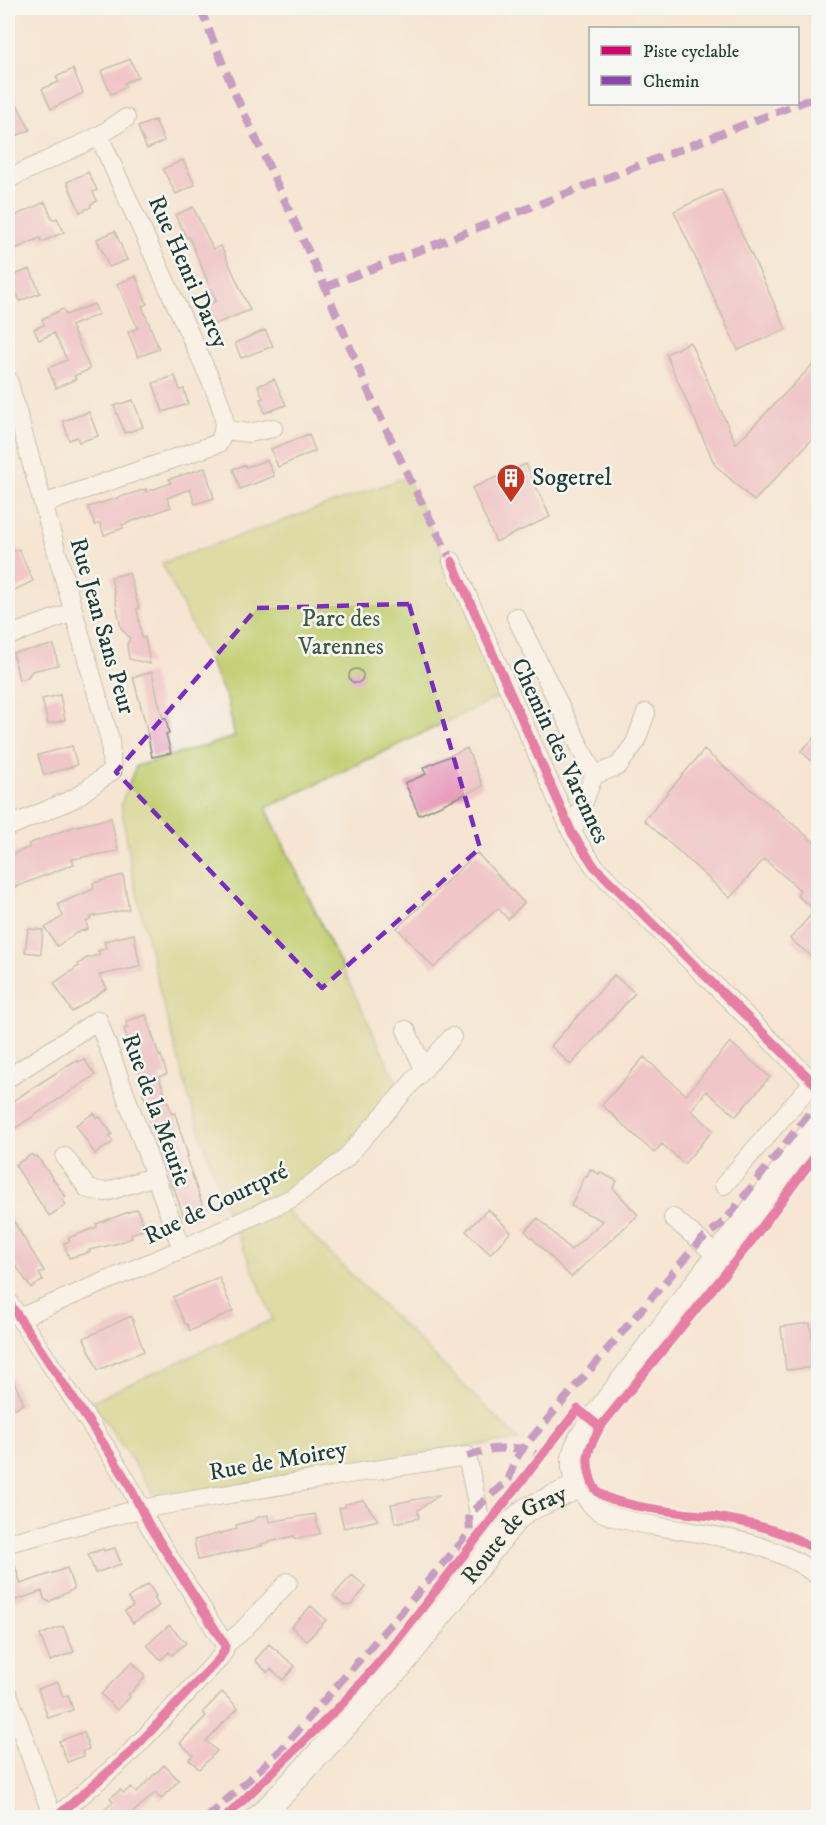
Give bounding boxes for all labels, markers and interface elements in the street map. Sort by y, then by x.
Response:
legend [589,27,799,105]
text: Piste cyclable [643,41,739,63]
text: Chemin [643,71,700,93]
street label: Rue Henri Darcy [141,191,235,353]
building icon: Sogetrel [495,462,527,504]
place label: Sogetrel [532,463,612,493]
street label: Rue Jean Sans Peur [62,534,142,718]
park label: Parc des Varennes [297,604,384,662]
street label: Chemin des Varennes [504,654,616,848]
street label: Rue de la Meurie [114,1029,198,1191]
street label: Rue de Courtpré [139,1156,293,1252]
street label: Rue de Moirey [207,1434,350,1488]
street label: Route de Gray [455,1478,572,1590]

